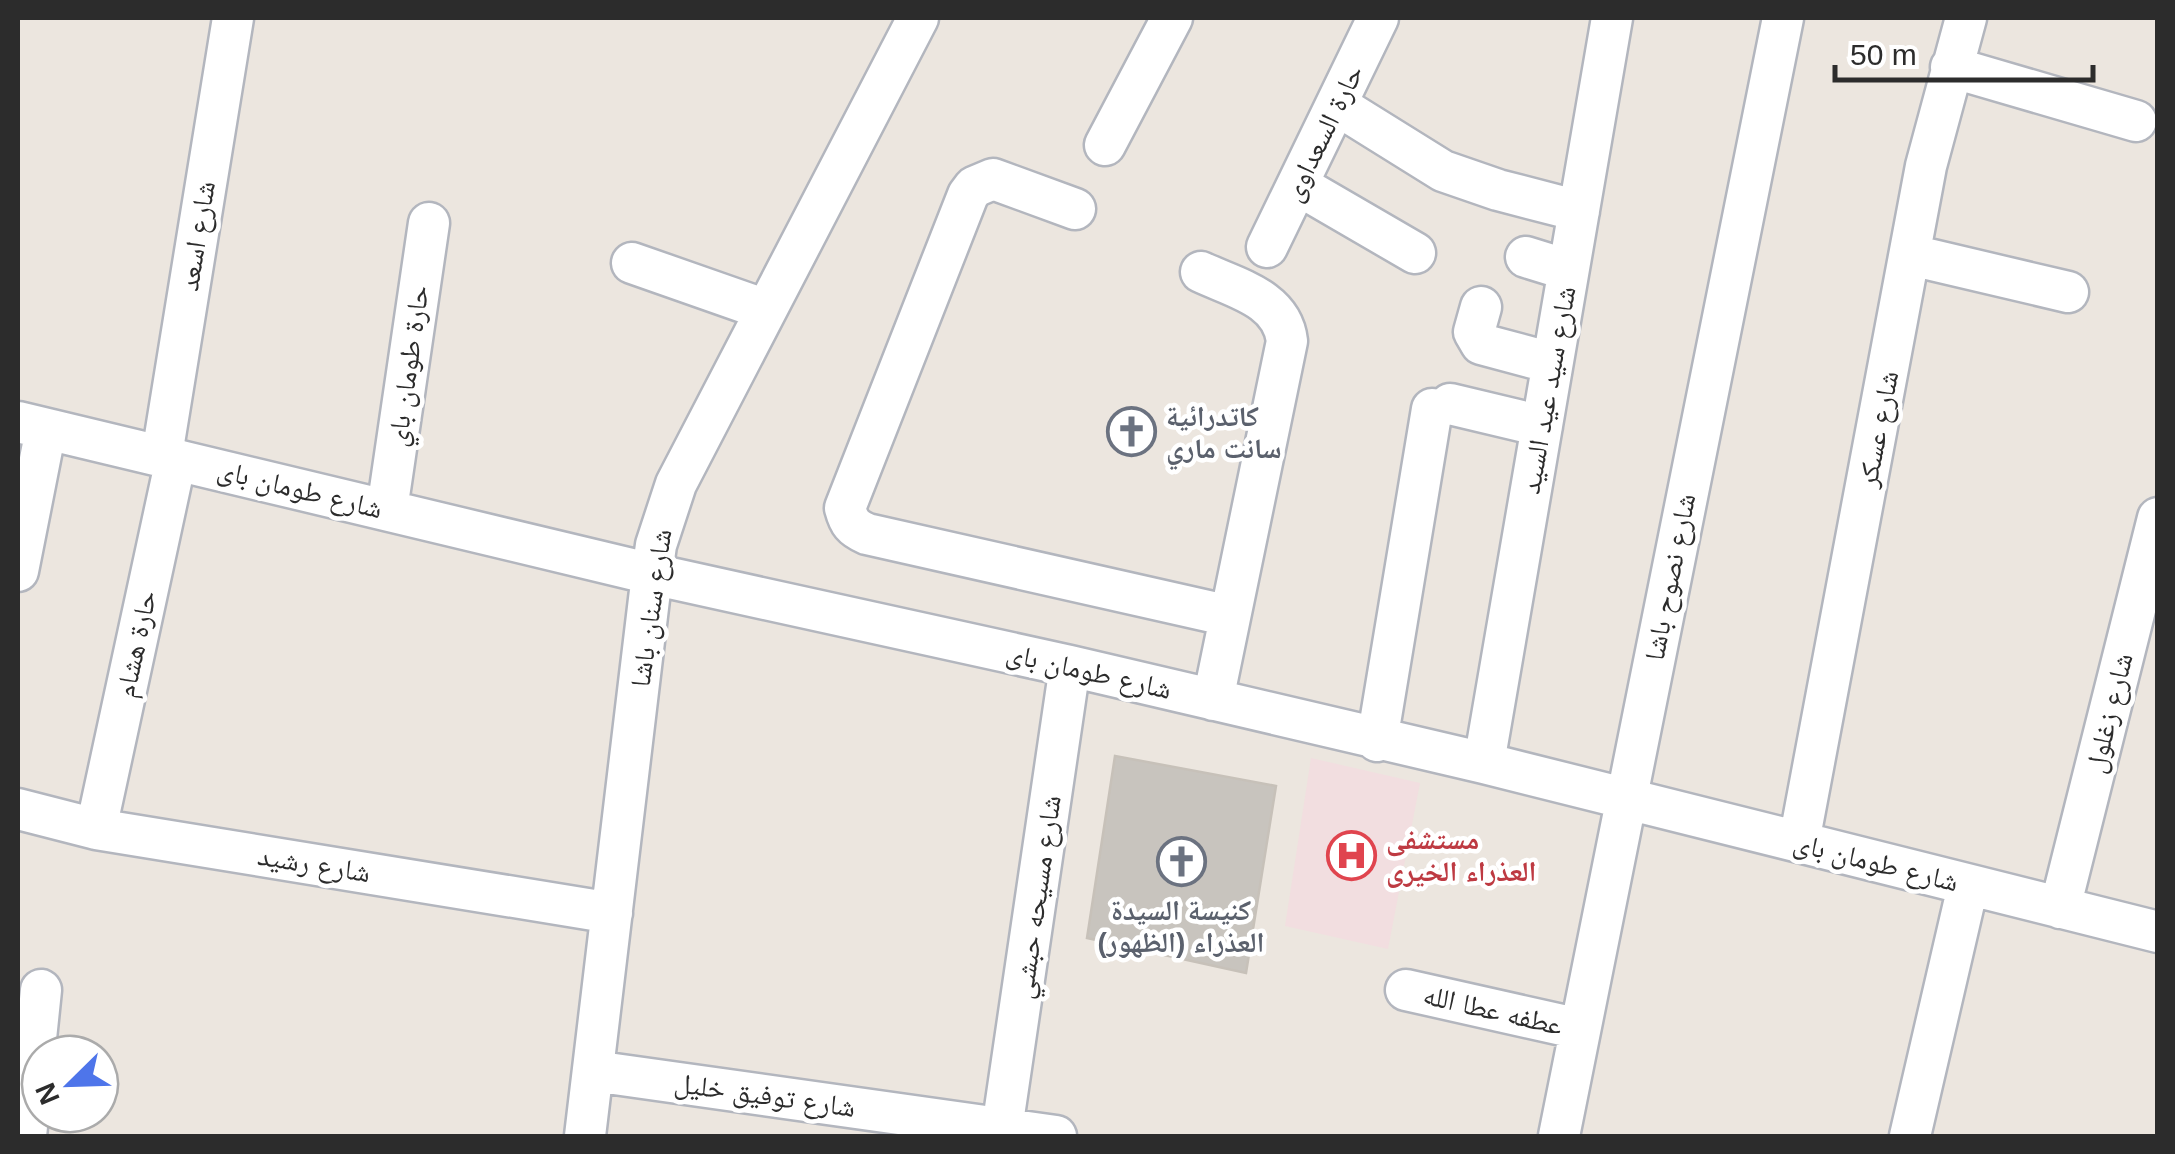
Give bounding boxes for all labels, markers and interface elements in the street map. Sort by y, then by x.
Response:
scale bar [1835,20,2092,82]
text: 50 m [1850,38,1917,71]
street label: حارة السعداوى [1277,60,1370,207]
street label: شارع اسعد [173,179,223,294]
street label: حارة طومان باي [381,283,442,450]
street label: شارع سيد عيد السيد [1514,284,1583,497]
street label: شارع عسكر [1851,368,1906,491]
place label: كاتدرائية سانت ماري [1166,401,1282,470]
church icon: كاتدرائية سانت ماري [1105,406,1157,458]
street label: شارع طومان باى [214,454,386,526]
street label: شارع نصوح باشا [1639,491,1703,664]
street label: شارع سنان باشا [625,527,679,689]
street label: حارة هشام [110,588,165,701]
street label: شارع طومان باى [1003,637,1175,707]
street label: شارع زغلول [2079,650,2141,777]
street label: شارع مسيحه حبشي [1007,793,1074,1002]
place label: مستشفى العذراء الخيرى [1386,824,1536,888]
street label: شارع طومان باى [1790,827,1962,899]
hospital icon: مستشفى العذراء الخيرى [1325,829,1377,881]
church icon: كنيسة السيدة العذراء (الظهور) [1155,836,1207,888]
street label: شارع رشيد [255,840,373,890]
place label: كنيسة السيدة العذراء (الظهور) [1098,895,1264,958]
street label: عطفه عطا الله [1420,979,1566,1041]
north arrow [20,1034,120,1134]
street label: شارع توفيق خليل [672,1067,858,1125]
text: N [29,1078,66,1109]

